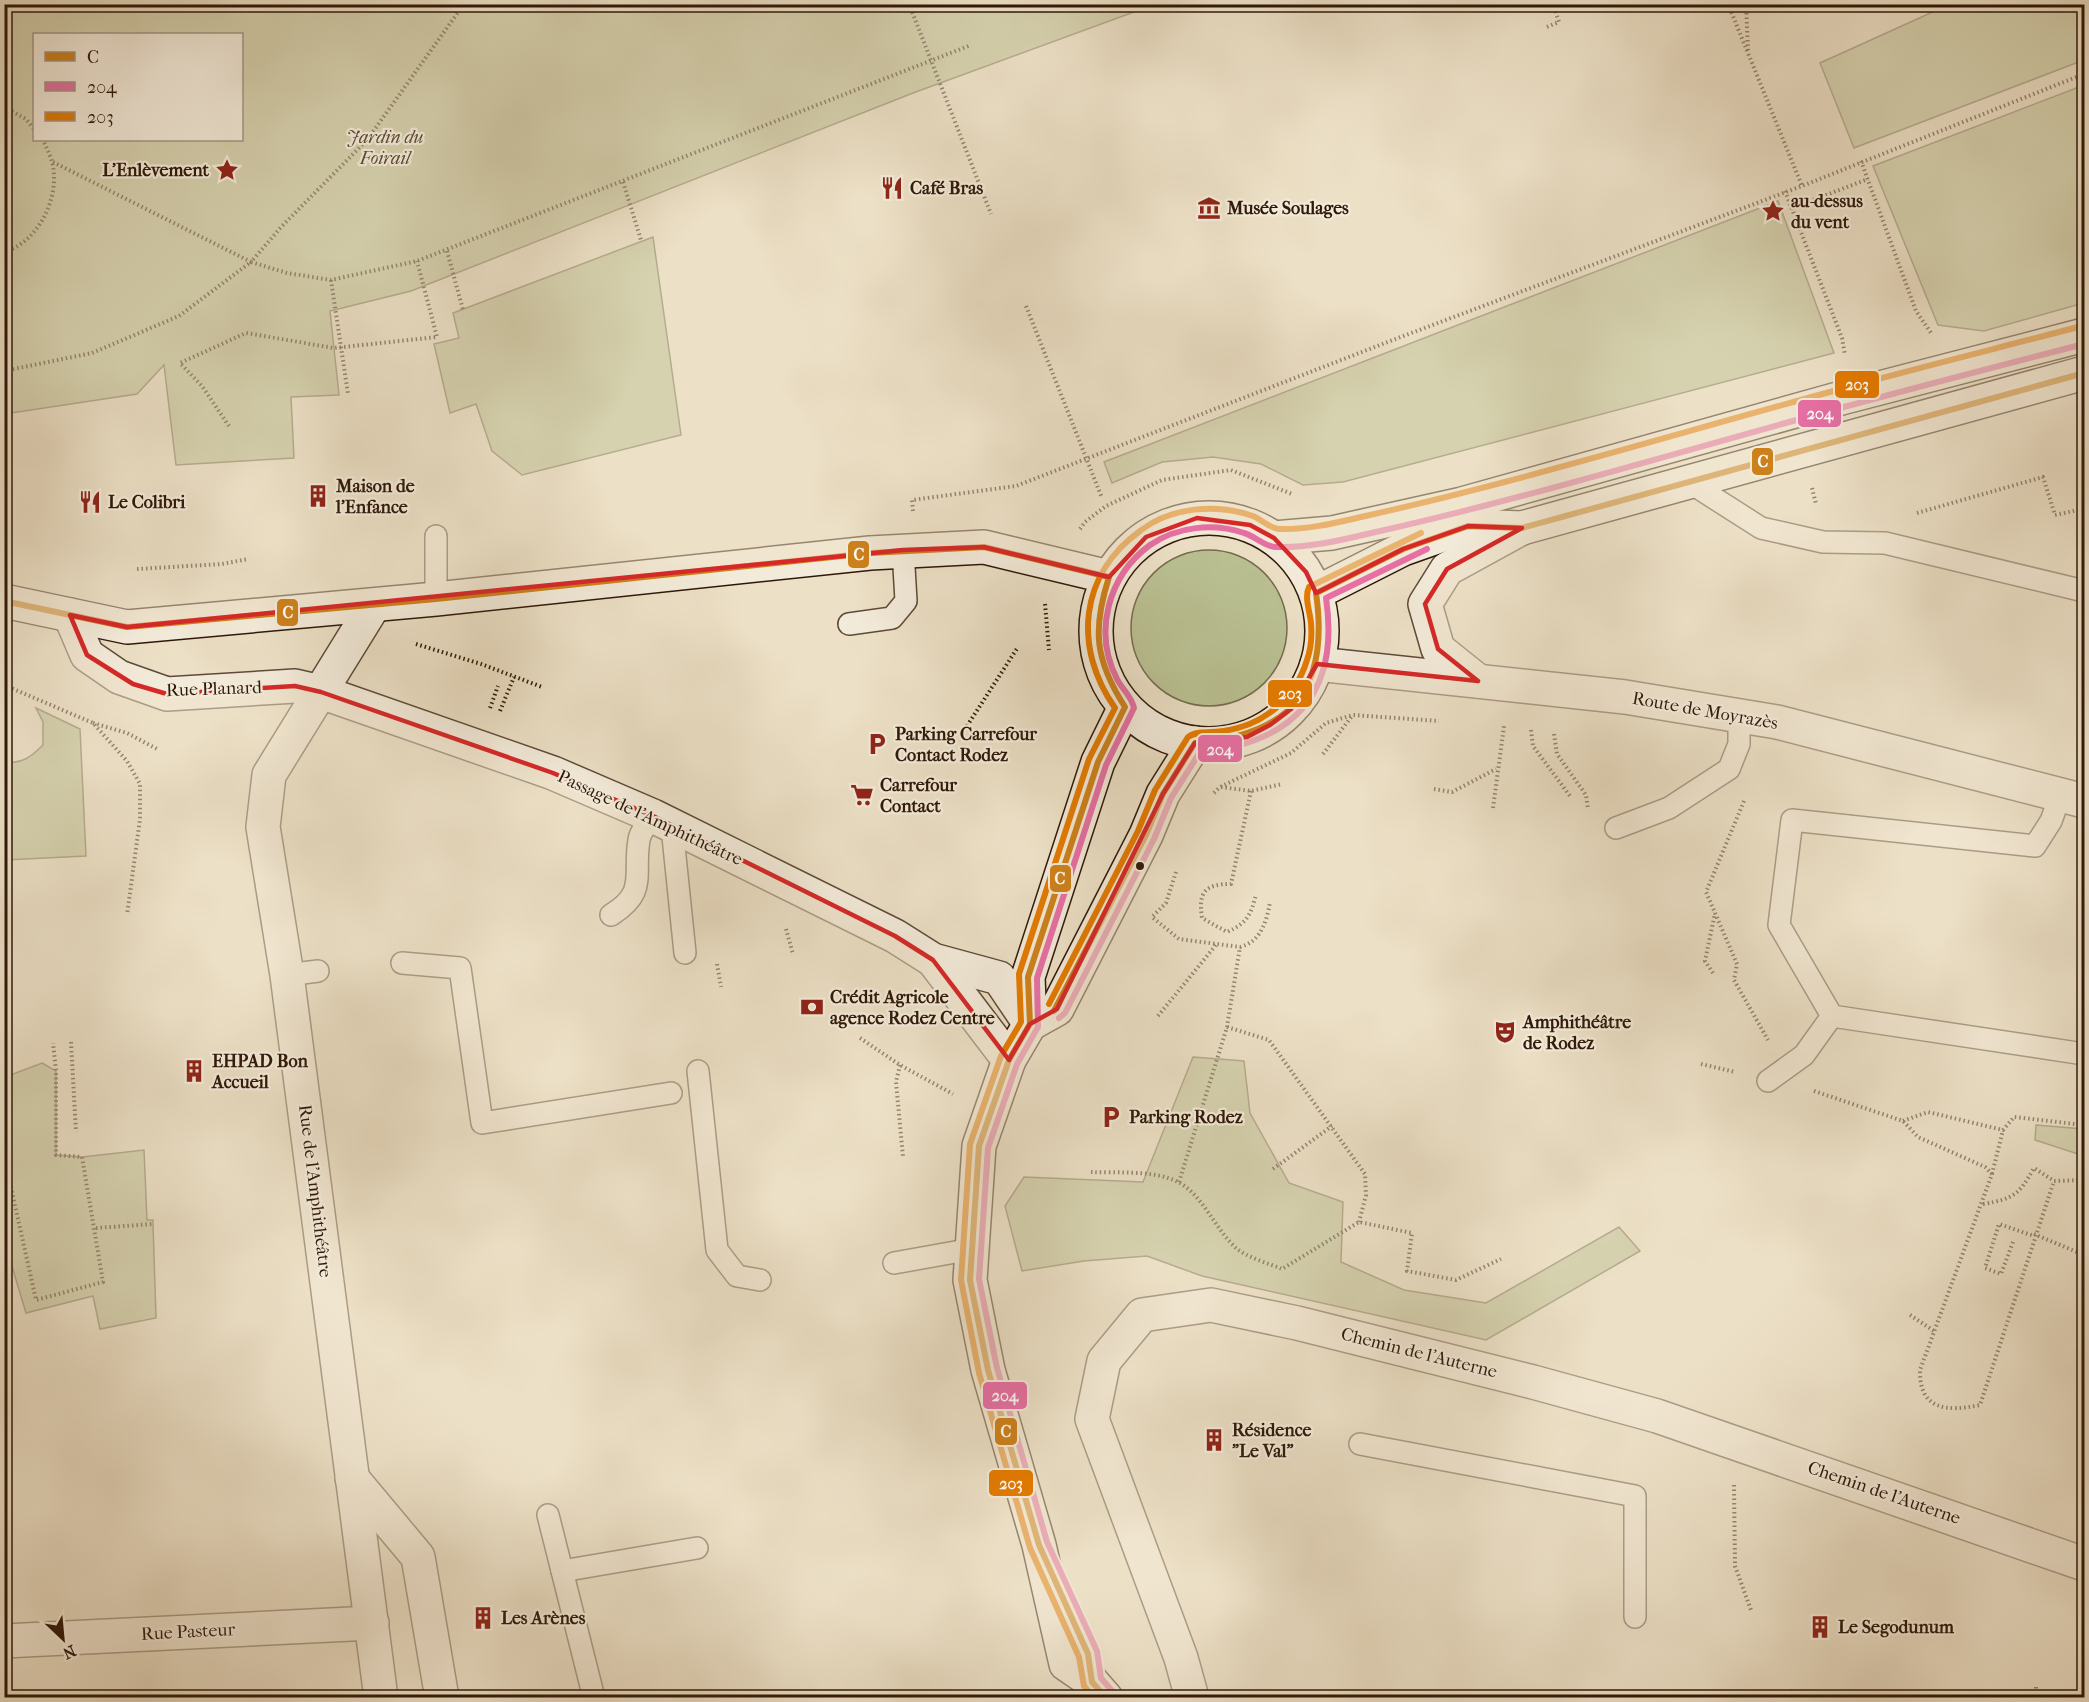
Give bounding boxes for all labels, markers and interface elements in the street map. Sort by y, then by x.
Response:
legend [33,33,243,141]
text: C [87,47,99,68]
text: 204 [87,77,117,98]
text: 203 [87,107,114,128]
park label: Jardin du Foirail [347,127,424,169]
place icon: L'Enlèvement [214,157,240,183]
place label: L'Enlèvement [102,160,210,181]
restaurant icon: Café Bras [879,175,905,201]
place label: Café Bras [910,178,984,199]
place label: au-dessus du vent [1791,191,1863,233]
museum icon: Musée Soulages [1196,195,1222,221]
place label: Musée Soulages [1226,198,1349,219]
place icon: au-dessus du vent [1760,198,1786,224]
line badge: 203 [1834,370,1880,399]
text: 203 [1845,375,1869,395]
line badge: 204 [1797,399,1842,428]
text: 204 [1807,404,1835,424]
line badge: C [1751,447,1774,476]
text: C [1758,452,1769,471]
place label: Maison de l'Enfance [335,476,415,518]
building icon: Maison de l'Enfance [305,483,331,509]
restaurant icon: Le Colibri [77,489,103,515]
place label: Le Colibri [108,492,186,513]
line badge: C [847,540,870,569]
text: C [854,545,865,564]
line badge: C [276,598,299,627]
text: C [283,603,294,622]
street label: Rue Planard [166,677,262,701]
line badge: 203 [1267,679,1313,708]
text: 203 [1278,684,1302,704]
street label: Route de Moyrazès [1631,688,1780,734]
place label: Parking Carrefour Contact Rodez [895,724,1037,766]
parking icon: Parking Carrefour Contact Rodez [864,731,890,757]
line badge: 204 [1197,734,1243,763]
text: 204 [1207,740,1235,760]
street label: Passage de l'Amphithéâtre [554,766,746,870]
place label: Carrefour Contact [880,775,957,817]
supermarket icon: Carrefour Contact [849,782,875,808]
unlabelled marker [1134,860,1146,872]
line badge: C [1049,864,1072,893]
text: C [1055,869,1066,888]
place label: Crédit Agricole agence Rodez Centre [830,987,995,1029]
bank icon: Crédit Agricole agence Rodez Centre [799,994,825,1020]
place label: Amphithéâtre de Rodez [1522,1012,1631,1054]
theatre icon: Amphithéâtre de Rodez [1492,1019,1518,1045]
place label: EHPAD Bon Accueil [211,1051,308,1093]
building icon: EHPAD Bon Accueil [181,1058,207,1084]
street label: Rue de l'Amphithéâtre [294,1103,336,1279]
parking icon: Parking Rodez [1098,1104,1124,1130]
place label: Parking Rodez [1129,1107,1243,1128]
street label: Chemin de l'Auterne [1339,1323,1499,1383]
line badge: 204 [982,1381,1028,1410]
text: 204 [992,1386,1020,1406]
line badge: C [994,1417,1018,1446]
place label: Résidence "Le Val" [1232,1420,1312,1462]
text: C [1001,1422,1012,1441]
building icon: Résidence "Le Val" [1201,1427,1227,1453]
street label: Chemin de l'Auterne [1805,1457,1963,1529]
line badge: 203 [988,1469,1034,1497]
text: 203 [999,1474,1023,1494]
building icon: Les Arènes [470,1605,496,1631]
place label: Les Arènes [501,1608,586,1629]
north arrow [33,1609,93,1669]
building icon: Le Segodunum [1807,1614,1833,1640]
place label: Le Segodunum [1838,1617,1955,1638]
street label: Rue Pasteur [140,1619,236,1645]
text: N [59,1641,79,1664]

